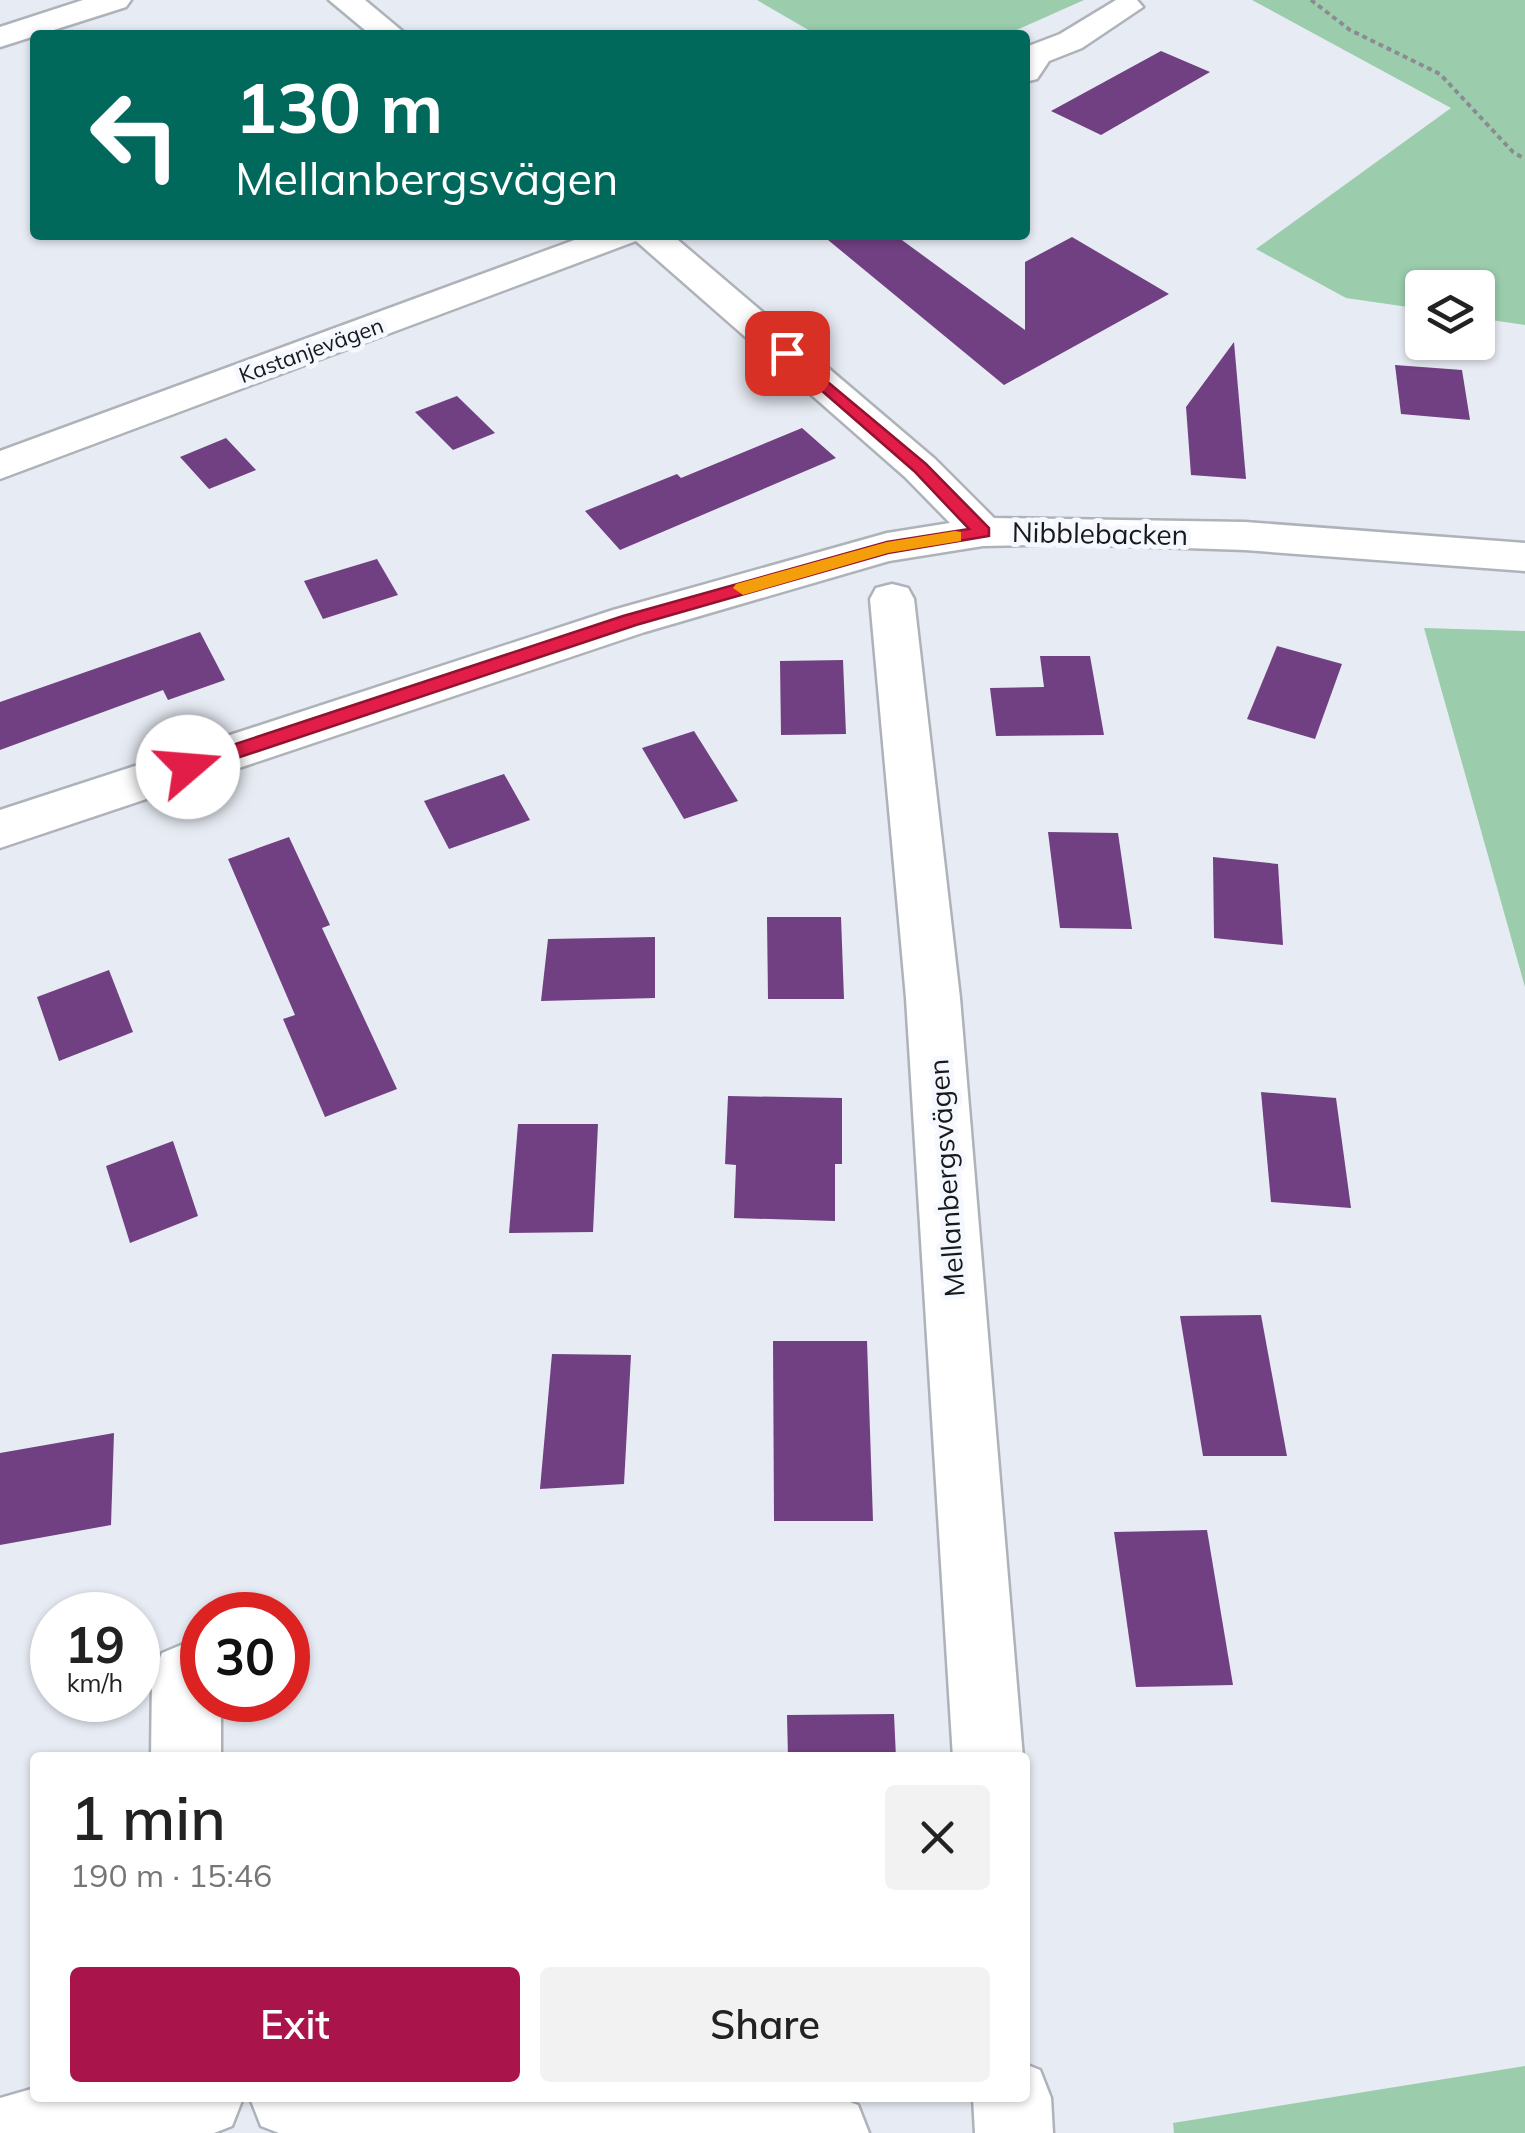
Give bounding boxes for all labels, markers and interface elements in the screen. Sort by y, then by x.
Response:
text: 130 m [235,63,443,151]
icon: left [70,70,200,200]
text: Mellanbergsvägen [235,150,618,206]
map controls [1405,270,1495,360]
button: layers [1405,270,1495,360]
street label: Kastanjevägen [235,311,387,389]
pin [745,311,830,396]
icon: arrive [760,326,815,381]
street label: Nibblebacken [1012,514,1188,552]
position arrow [136,715,240,819]
street label: Mellanbergsvägen [920,1058,972,1298]
speed limit sign: 30 [180,1592,310,1722]
text: 19 [65,1613,125,1676]
text: km/h [67,1667,123,1698]
text: 1 min [70,1780,226,1855]
button: close [885,1785,990,1890]
text: 190 m · 15:46 [70,1855,272,1895]
button: Exit [70,1967,520,2082]
button: Share [540,1967,990,2082]

